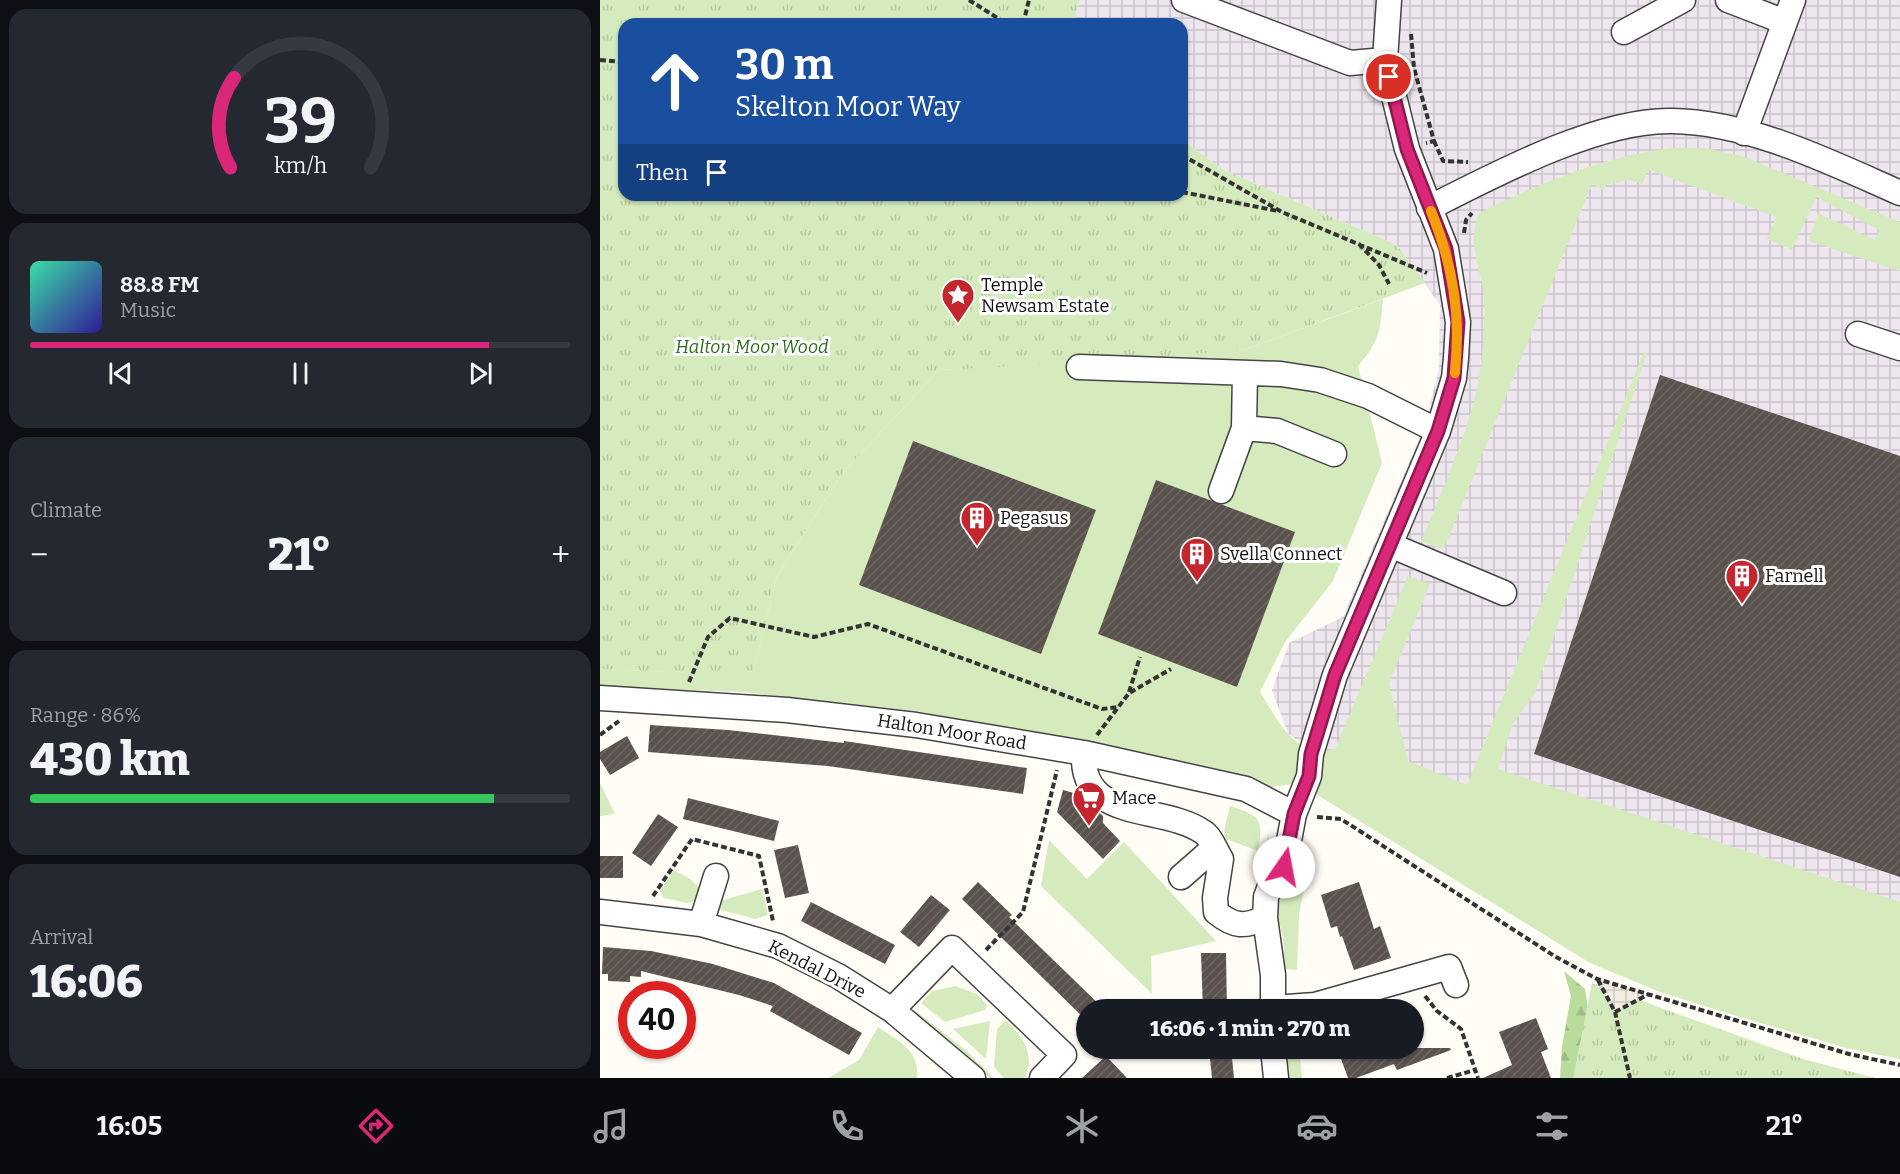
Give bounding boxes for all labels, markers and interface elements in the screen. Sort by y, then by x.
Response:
text: 30 m [735,40,834,90]
icon: ahead [636,42,714,120]
pin [1363,51,1414,102]
icon: arrive [1372,60,1405,93]
text: 39 [264,85,336,160]
text: Skelton Moor Way [735,91,961,123]
text: km/h [273,154,327,180]
icon: arrive [700,156,733,189]
text: Then [636,159,688,186]
text: 88.8 FM [120,271,199,298]
place label: Temple Newsam Estate [981,274,1109,317]
place icon: Temple Newsam Estate [940,277,976,324]
text: Music [120,298,176,322]
park label: Halton Moor Wood [675,336,829,358]
icon: previous [104,357,137,390]
icon: pause [284,357,317,390]
icon: next [464,357,497,390]
text: Climate [30,498,102,522]
building icon: Pegasus [959,500,995,547]
place label: Pegasus [1000,507,1068,529]
text: 21° [268,528,332,582]
text: − [30,535,48,575]
text: + [551,535,570,575]
building icon: Svella Connect [1179,536,1215,583]
place label: Svella Connect [1220,543,1343,565]
building icon: Farnell [1724,558,1760,605]
place label: Farnell [1765,565,1824,587]
text: Range · 86% [30,703,141,727]
street label: Halton Moor Road [876,709,1029,755]
text: 430 km [30,733,190,787]
supermarket icon: Mace [1071,780,1107,827]
place label: Mace [1112,787,1156,809]
position arrow [1252,835,1316,899]
text: Arrival [30,925,93,949]
street label: Kendal Drive [764,935,870,1003]
text: 16:06 [30,955,143,1009]
speed limit sign: 40 [618,981,696,1059]
text: 16:06 · 1 min · 270 m [1150,1015,1350,1042]
icon: directions [355,1105,397,1147]
icon: music [590,1105,632,1147]
icon: phone [826,1105,868,1147]
icon: climate [1061,1105,1103,1147]
icon: car [1296,1105,1338,1147]
icon: filters [1531,1105,1573,1147]
text: 16:05 [97,1110,162,1142]
text: 21° [1766,1110,1803,1142]

